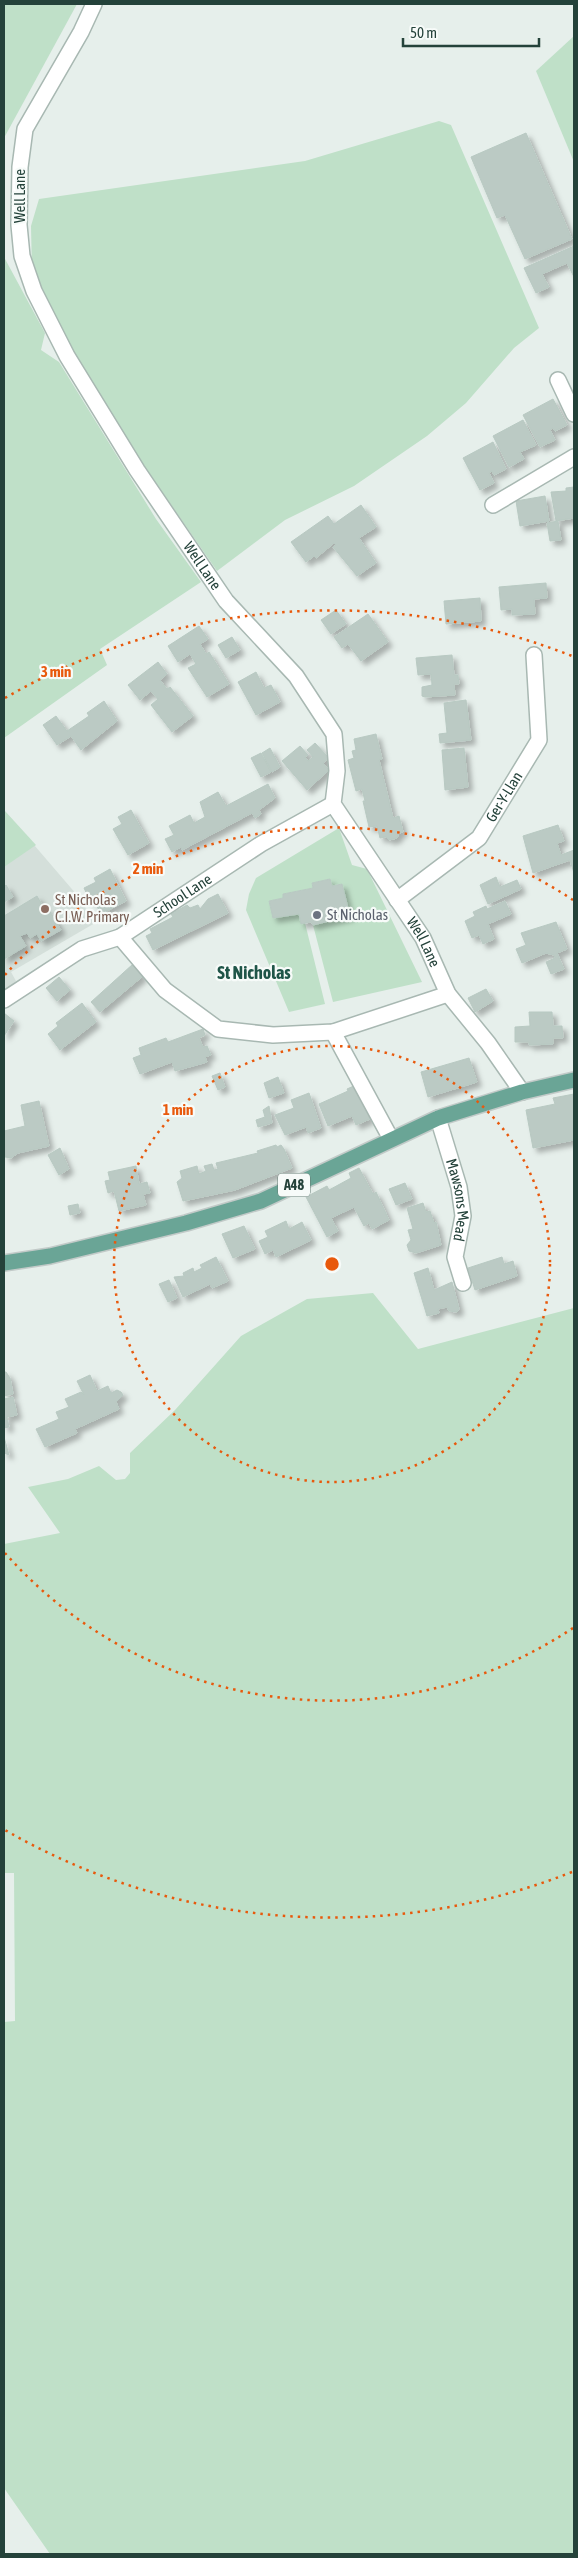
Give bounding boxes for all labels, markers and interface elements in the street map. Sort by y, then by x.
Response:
scale bar [403,15,539,47]
text: 50 m [410,24,437,41]
street label: Well Lane [11,169,28,223]
street label: Well Lane [180,538,225,593]
text: 3 min [41,663,71,680]
street label: Ger-Y-Llan [482,768,526,825]
text: 2 min [133,860,163,877]
street label: School Lane [150,870,215,921]
place label: St Nicholas C.I.W. Primary [55,891,130,925]
marker: St Nicholas C.I.W. Primary [39,903,51,915]
place label: St Nicholas [327,906,388,923]
marker: St Nicholas [311,909,323,921]
street label: Well Lane [403,914,444,970]
district label: St Nicholas [217,962,291,983]
text: 1 min [163,1101,193,1118]
street label: Mawsons Mead [443,1157,473,1243]
road number: A48 [278,1174,310,1196]
centre of rings [323,1255,341,1273]

